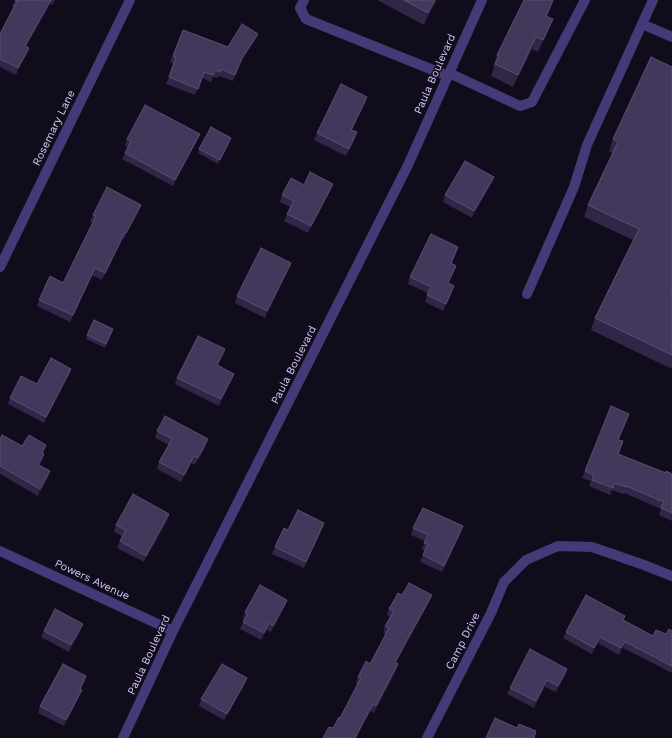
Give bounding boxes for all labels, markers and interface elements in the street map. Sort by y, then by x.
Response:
street label: Paula Boulevard [411,32,459,116]
street label: Rosemary Lane [30,88,78,168]
street label: Paula Boulevard [269,324,319,406]
street label: Powers Avenue [52,557,132,603]
street label: Camp Drive [443,610,483,672]
street label: Paula Boulevard [125,613,173,697]

